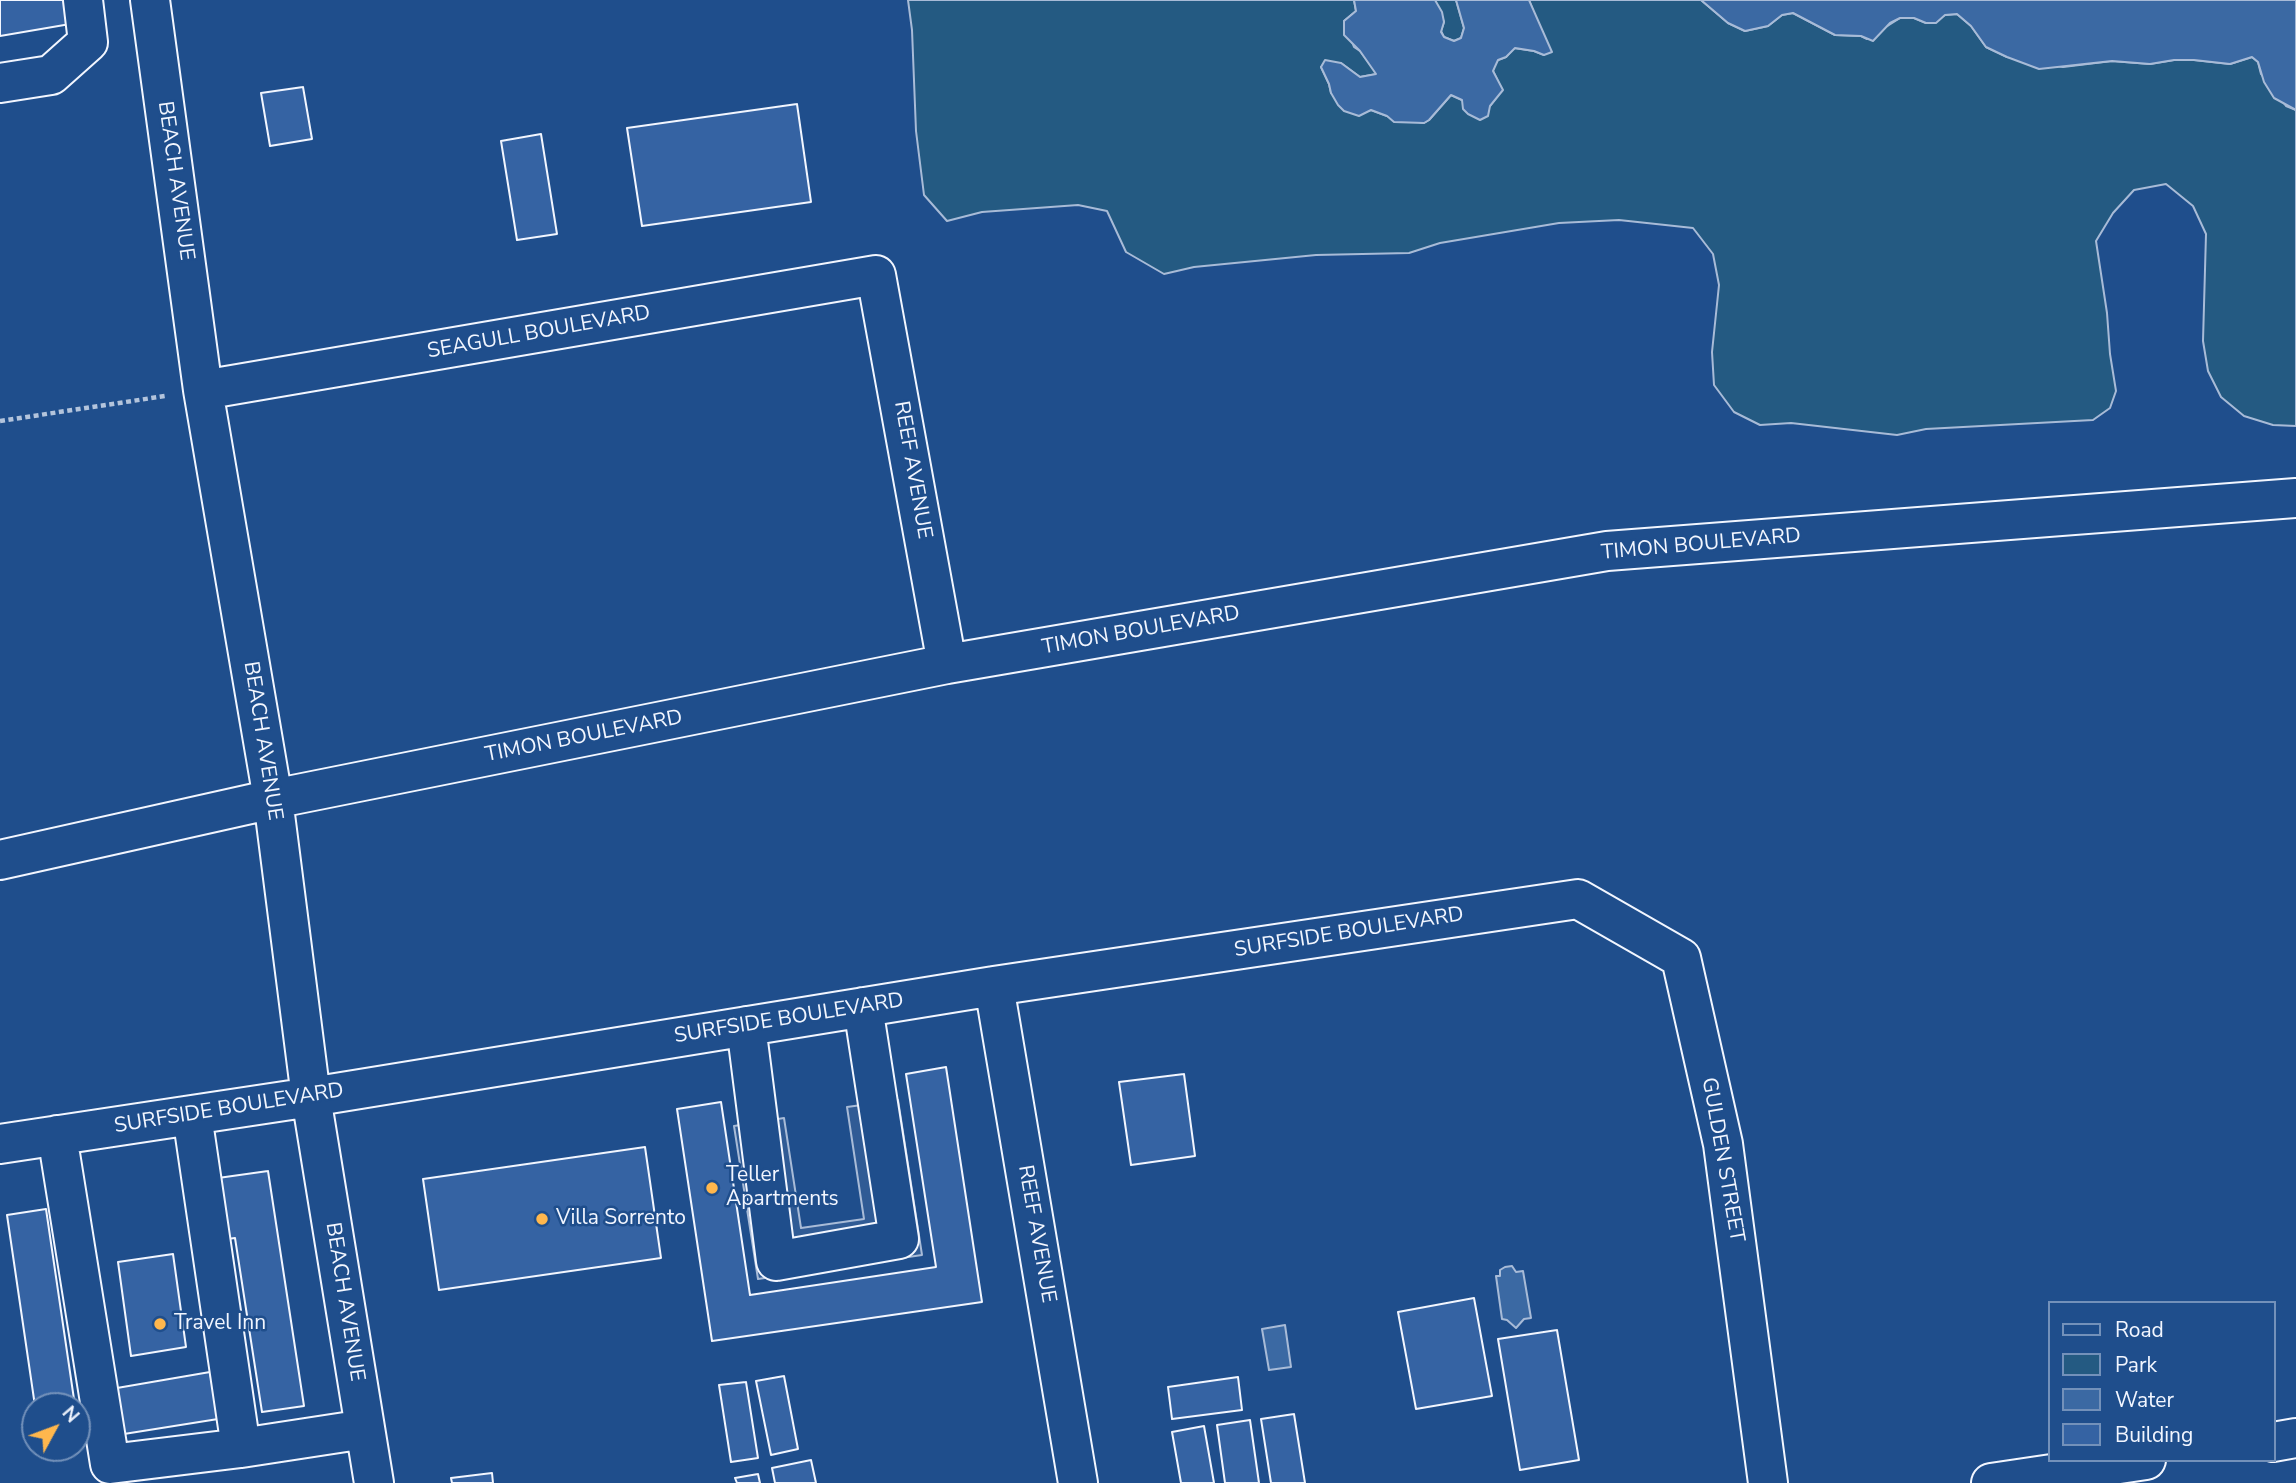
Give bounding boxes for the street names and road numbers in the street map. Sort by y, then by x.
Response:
street label: BEACH AVENUE [151,100,199,262]
street label: SEAGULL BOULEVARD [426,301,652,365]
street label: REEF AVENUE [887,399,937,541]
street label: TIMON BOULEVARD [1600,524,1802,566]
street label: TIMON BOULEVARD [1040,601,1242,661]
street label: BEACH AVENUE [237,660,287,822]
street label: TIMON BOULEVARD [483,706,685,768]
street label: SURFSIDE BOULEVARD [1232,902,1466,964]
street label: SURFSIDE BOULEVARD [672,988,906,1050]
street label: GULDEN STREET [1695,1076,1749,1244]
street label: SURFSIDE BOULEVARD [112,1078,346,1140]
street label: REEF AVENUE [1011,1163,1061,1305]
street label: BEACH AVENUE [319,1221,369,1383]

